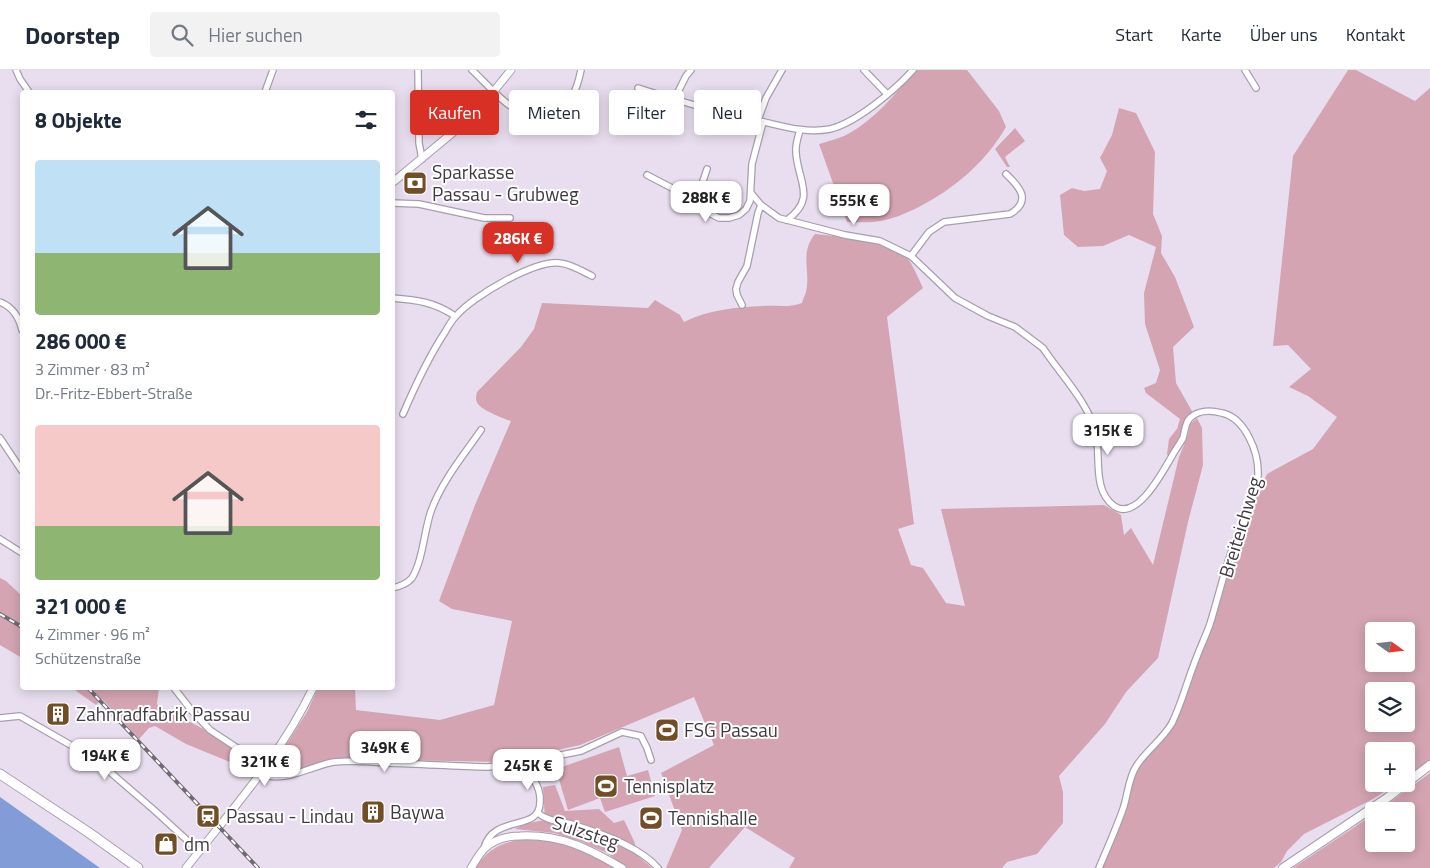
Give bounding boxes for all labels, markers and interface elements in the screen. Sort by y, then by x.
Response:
search box [150,12,500,57]
text: Doorstep [25,17,120,53]
text: Hier suchen [208,20,303,49]
icon: search [168,21,196,49]
text: Start [1115,21,1153,48]
text: Karte [1181,21,1222,48]
text: Über uns [1250,21,1318,48]
text: Kontakt [1346,21,1405,48]
chip: Kaufen [410,90,499,135]
chip: Mieten [509,90,599,135]
chip: Filter [609,90,684,135]
chip: Neu [694,90,761,135]
text: 8 Objekte [35,104,122,136]
icon: filters [352,106,380,134]
place label: Sparkasse Passau - Grubweg [432,157,579,208]
bank icon: Sparkasse Passau - Grubweg [402,170,428,196]
pin: 288K € [665,180,747,223]
pin: 555K € [813,184,895,226]
text: 288K € [682,185,730,209]
text: 555K € [830,188,878,212]
icon: home [163,193,253,283]
pin: 286K € [477,222,559,264]
text: 286K € [494,226,542,250]
text: 286 000 € [35,325,127,357]
text: 3 Zimmer · 83 m² [35,357,150,381]
text: Dr.-Fritz-Ebbert-Straße [35,381,193,405]
pin: 315K € [1067,414,1149,456]
text: 315K € [1084,418,1132,442]
icon: home [163,458,253,548]
street label: Breiteichweg [1210,472,1269,581]
text: 321 000 € [35,590,127,622]
text: 4 Zimmer · 96 m² [35,622,150,646]
north arrow [1365,622,1415,672]
map controls [1365,622,1415,852]
text: Schützenstraße [35,646,141,670]
button: layers [1365,682,1415,732]
place label: Zahnradfabrik Passau [76,699,250,728]
building icon: Zahnradfabrik Passau [45,701,71,727]
place label: FSG Passau [684,715,778,744]
sports icon: FSG Passau [654,717,680,743]
pin: 349K € [344,730,426,773]
text: 349K € [361,735,409,759]
pin: 194K € [64,738,146,781]
button: + [1365,742,1415,792]
text: 194K € [81,743,129,767]
pin: 321K € [224,744,306,787]
pin: 245K € [487,748,569,791]
text: 321K € [241,749,289,773]
text: 245K € [504,753,552,777]
place label: Tennisplatz [624,771,715,800]
sports icon: Tennisplatz [593,773,619,799]
place label: Baywa [390,797,445,826]
building icon: Baywa [360,799,386,825]
place label: Passau - Lindau [226,801,354,830]
button: − [1365,802,1415,852]
station icon: Passau - Lindau [195,803,221,829]
place label: Tennishalle [668,803,757,832]
sports icon: Tennishalle [638,805,664,831]
street label: Sulzsteg [549,807,623,856]
place label: dm [184,829,210,858]
shop icon: dm [153,831,179,857]

